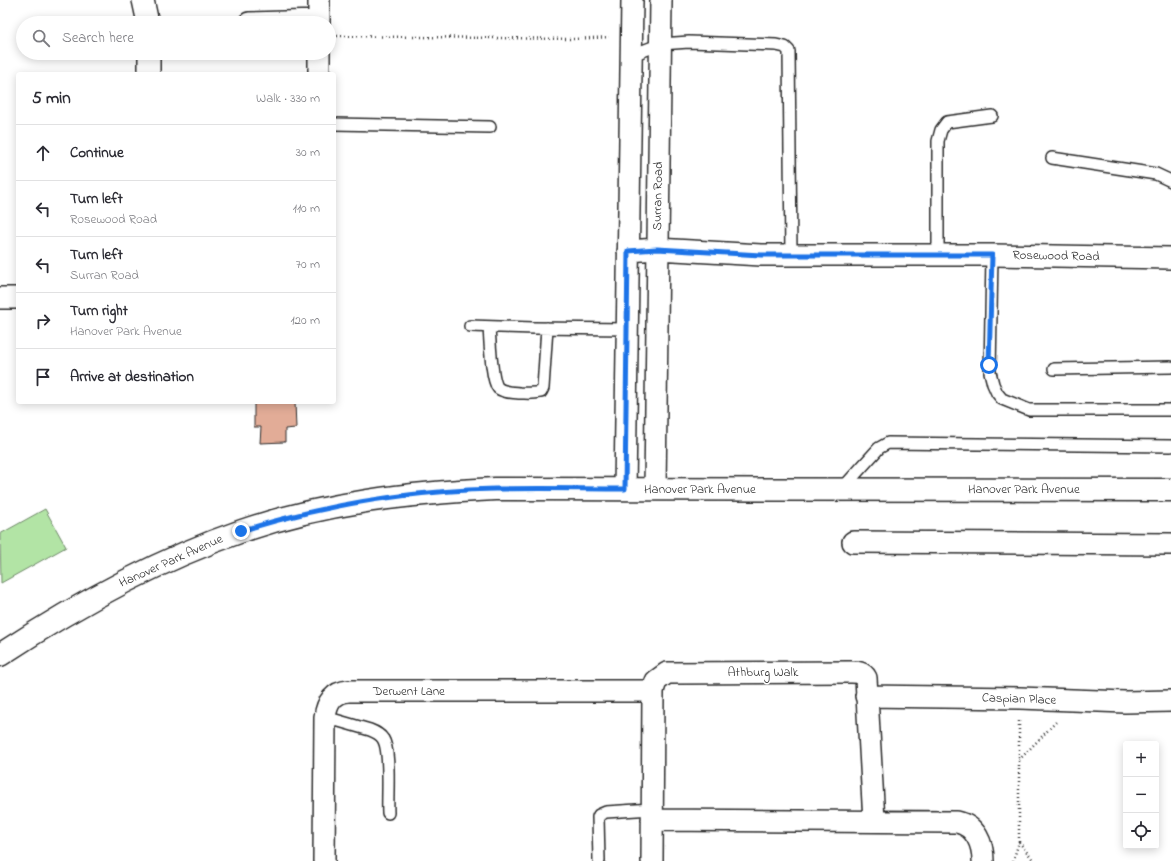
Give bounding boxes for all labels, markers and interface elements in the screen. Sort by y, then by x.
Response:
search box [16,16,336,60]
icon: search [30,27,52,49]
text: Search here [62,27,134,49]
text: 5 min [32,86,71,111]
text: Walk · 330 m [256,89,320,108]
icon: ahead [32,142,54,164]
text: Continue [70,142,124,164]
text: 30 m [296,143,320,162]
street label: Surran Road [648,161,668,231]
text: Turn left [70,188,123,210]
icon: left [32,198,54,220]
text: 110 m [293,199,320,218]
text: Rosewood Road [70,210,157,229]
text: Turn left [70,244,123,266]
street label: Rosewood Road [1012,246,1100,266]
icon: left [32,254,54,276]
text: 70 m [296,255,320,274]
text: Surran Road [70,266,139,285]
text: Turn right [70,300,128,322]
icon: right [32,310,54,332]
text: 120 m [290,311,320,330]
text: Hanover Park Avenue [70,322,182,341]
route start [980,356,998,374]
icon: arrive [32,366,54,388]
text: Arrive at destination [70,366,194,388]
street label: Hanover Park Avenue [644,480,756,499]
street label: Hanover Park Avenue [968,480,1080,499]
route end [232,522,250,540]
street label: Hanover Park Avenue [116,530,226,592]
street label: Athburg Walk [728,663,799,683]
street label: Derwent Lane [372,682,445,701]
street label: Caspian Place [981,688,1057,710]
map controls [1123,741,1159,849]
button: + [1123,741,1159,777]
button: − [1123,777,1159,813]
button: locate [1123,813,1159,849]

